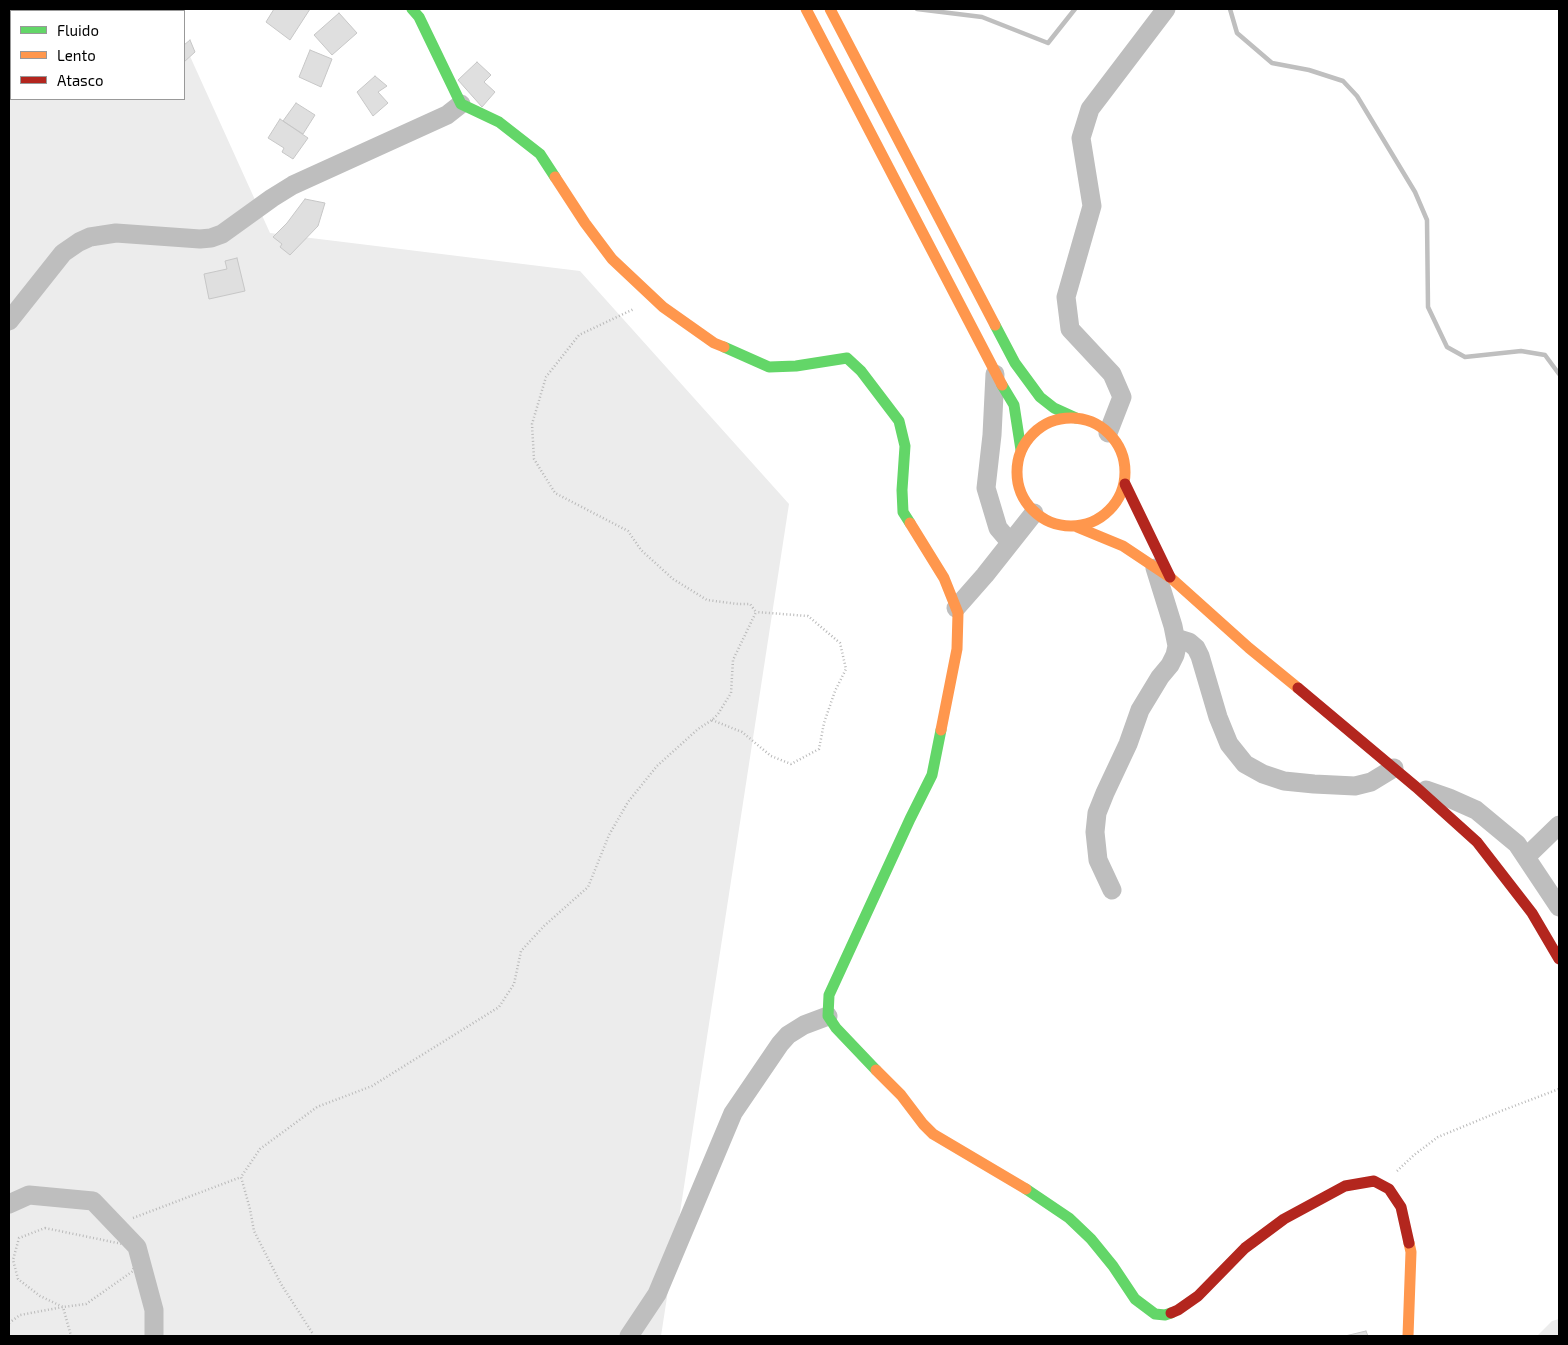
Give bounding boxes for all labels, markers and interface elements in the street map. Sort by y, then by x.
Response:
legend [10,10,185,100]
text: Fluido [57,21,99,39]
text: Lento [57,46,96,64]
text: Atasco [57,71,103,89]

